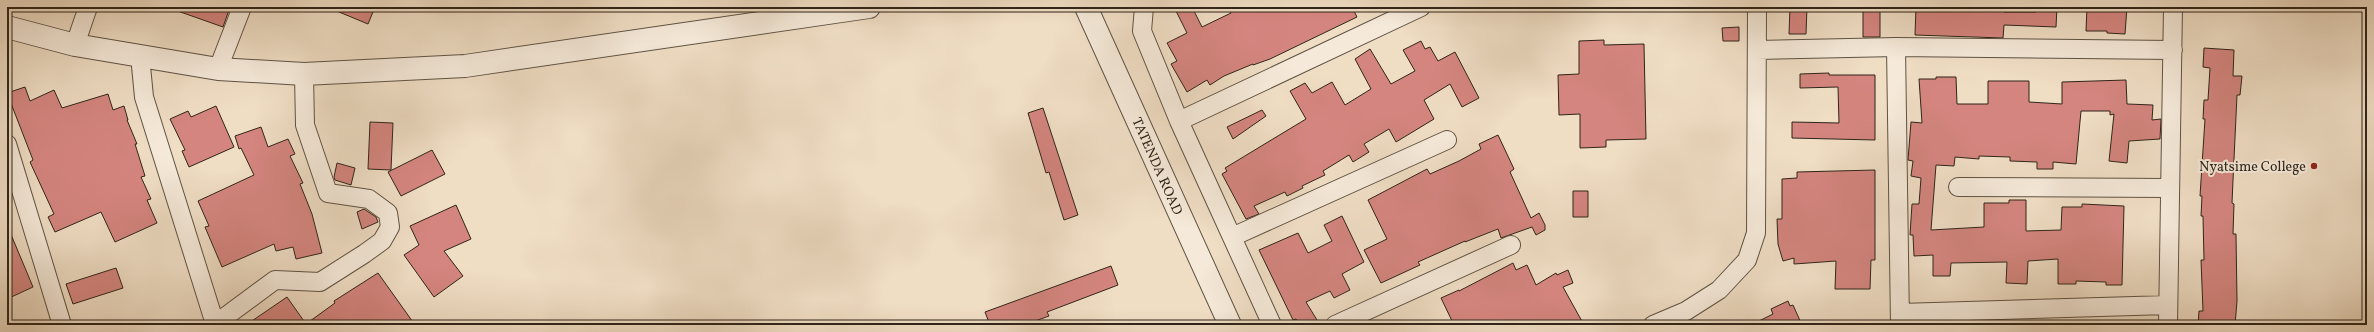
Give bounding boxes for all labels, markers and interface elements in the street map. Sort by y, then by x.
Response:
street label: TATENDA ROAD [1127,115,1187,218]
place label: Nyatsime College [2199,158,2306,177]
marker: Nyatsime College [2309,161,2319,171]

